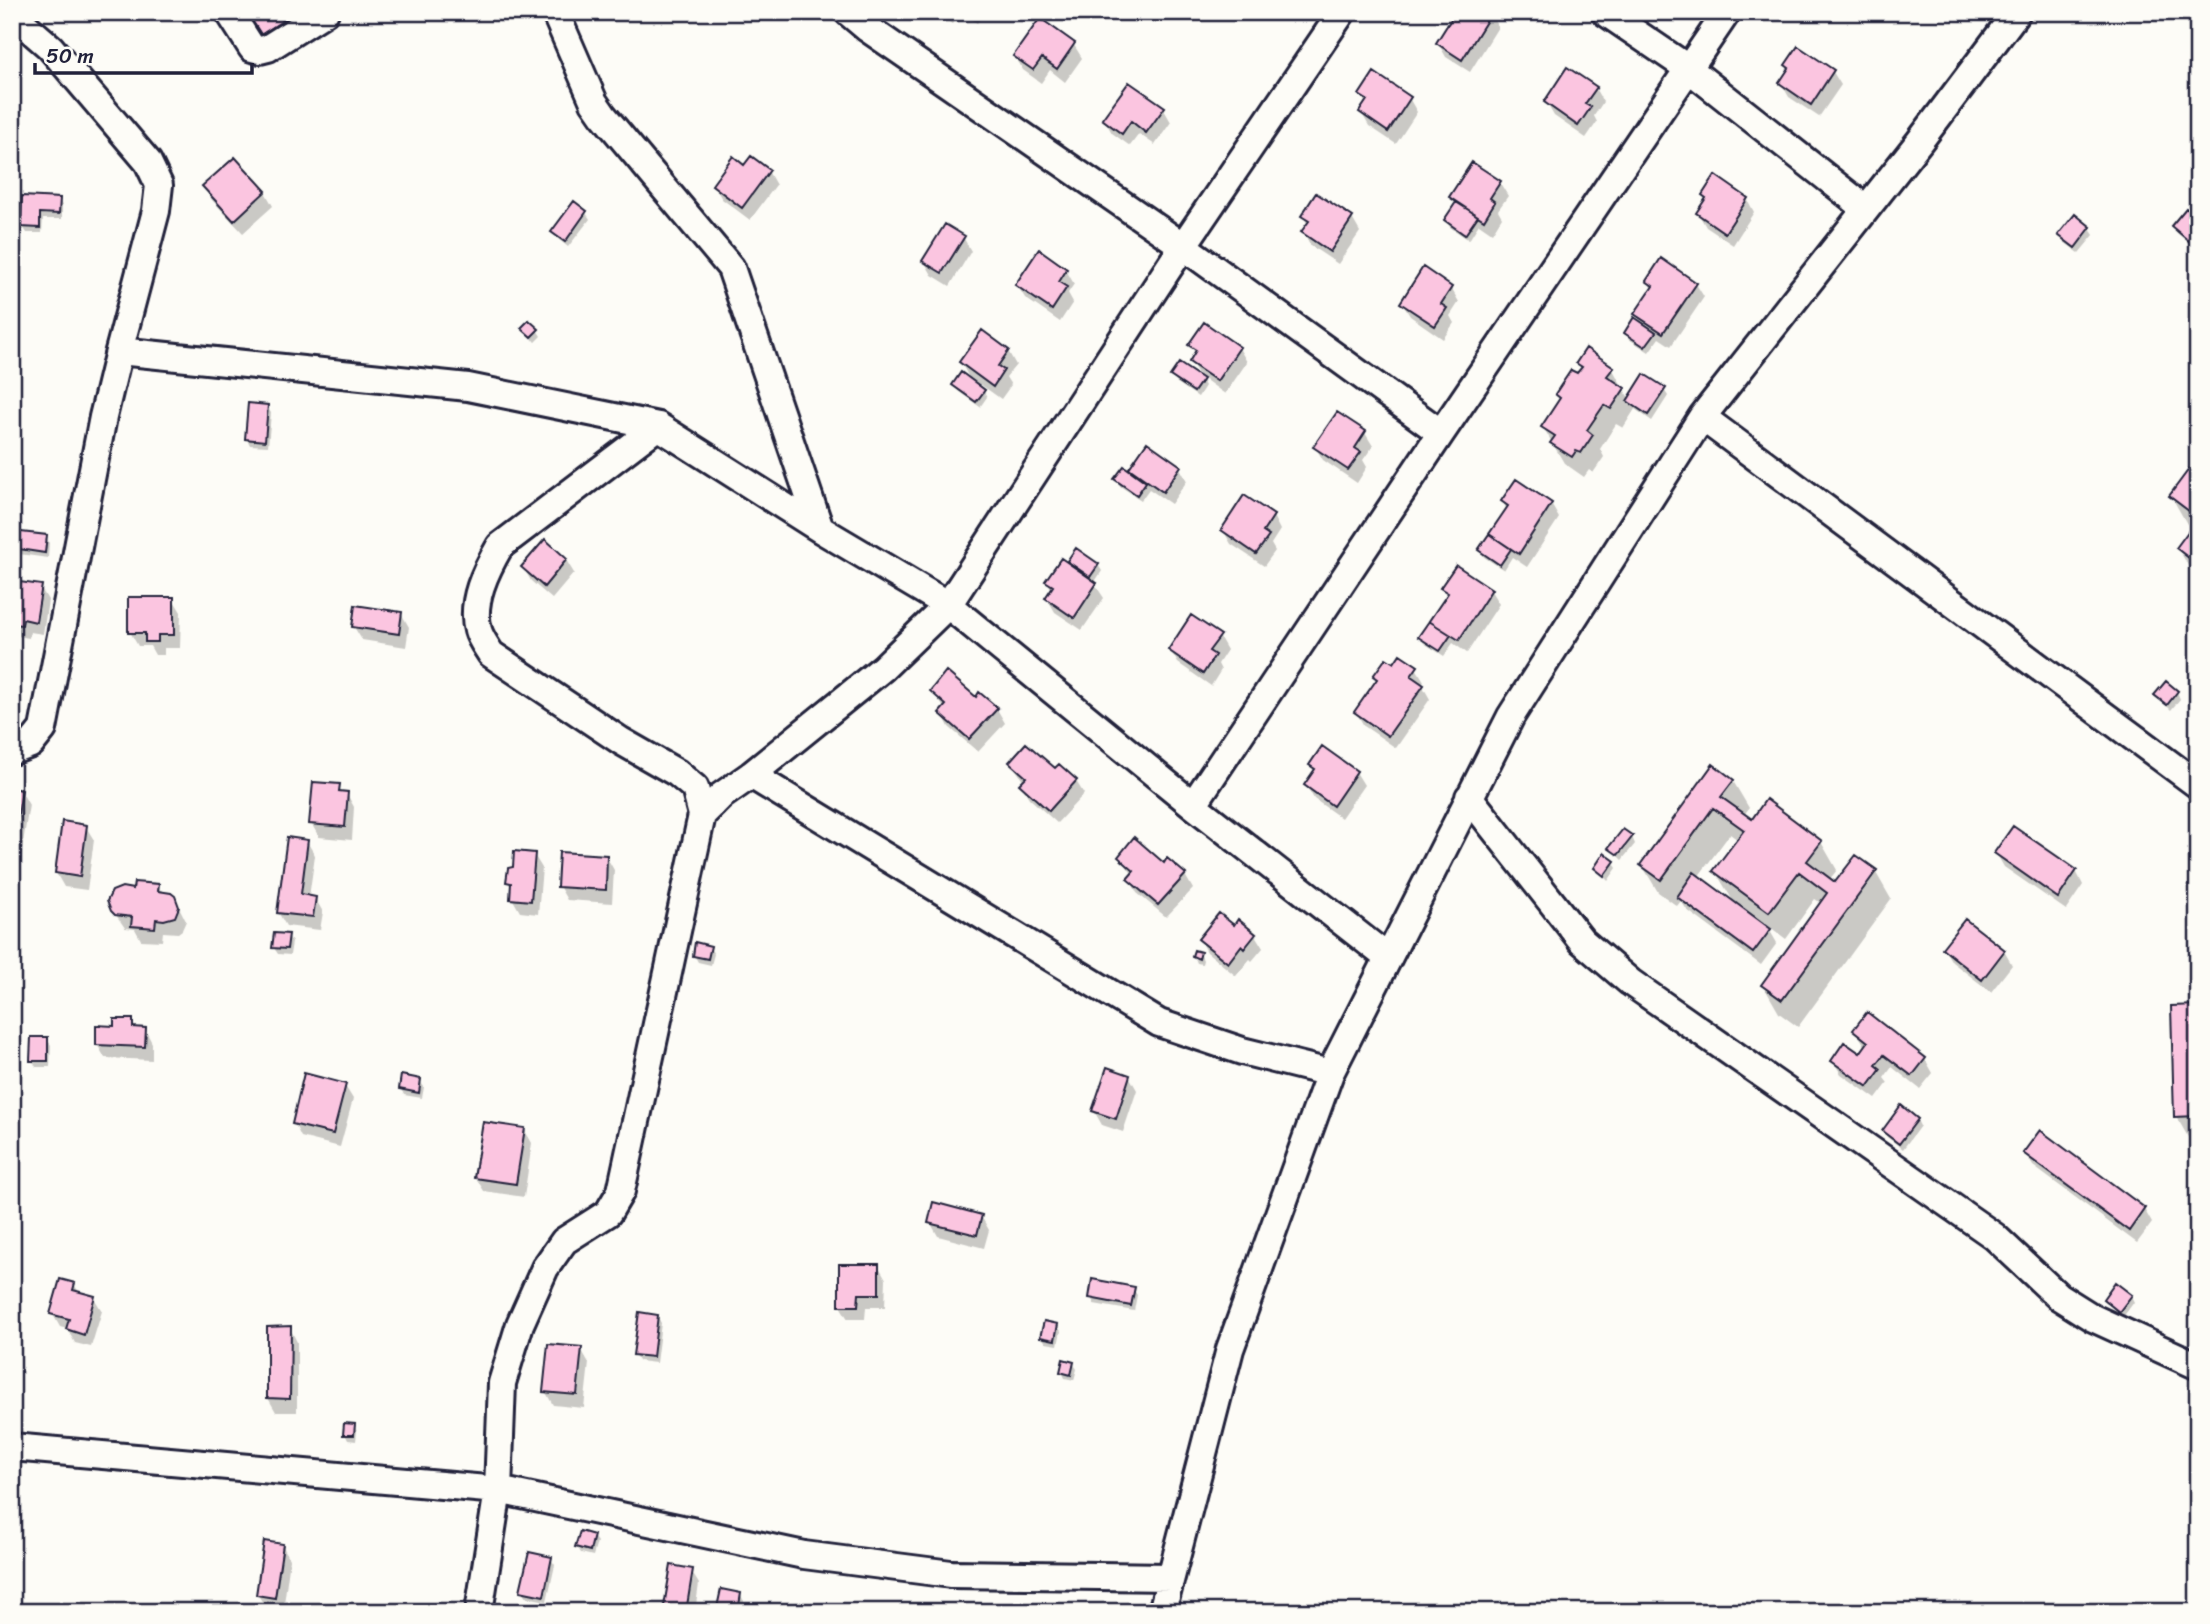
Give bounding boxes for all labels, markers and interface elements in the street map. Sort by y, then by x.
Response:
scale bar [35,32,252,76]
text: 50 m [46,37,94,75]

